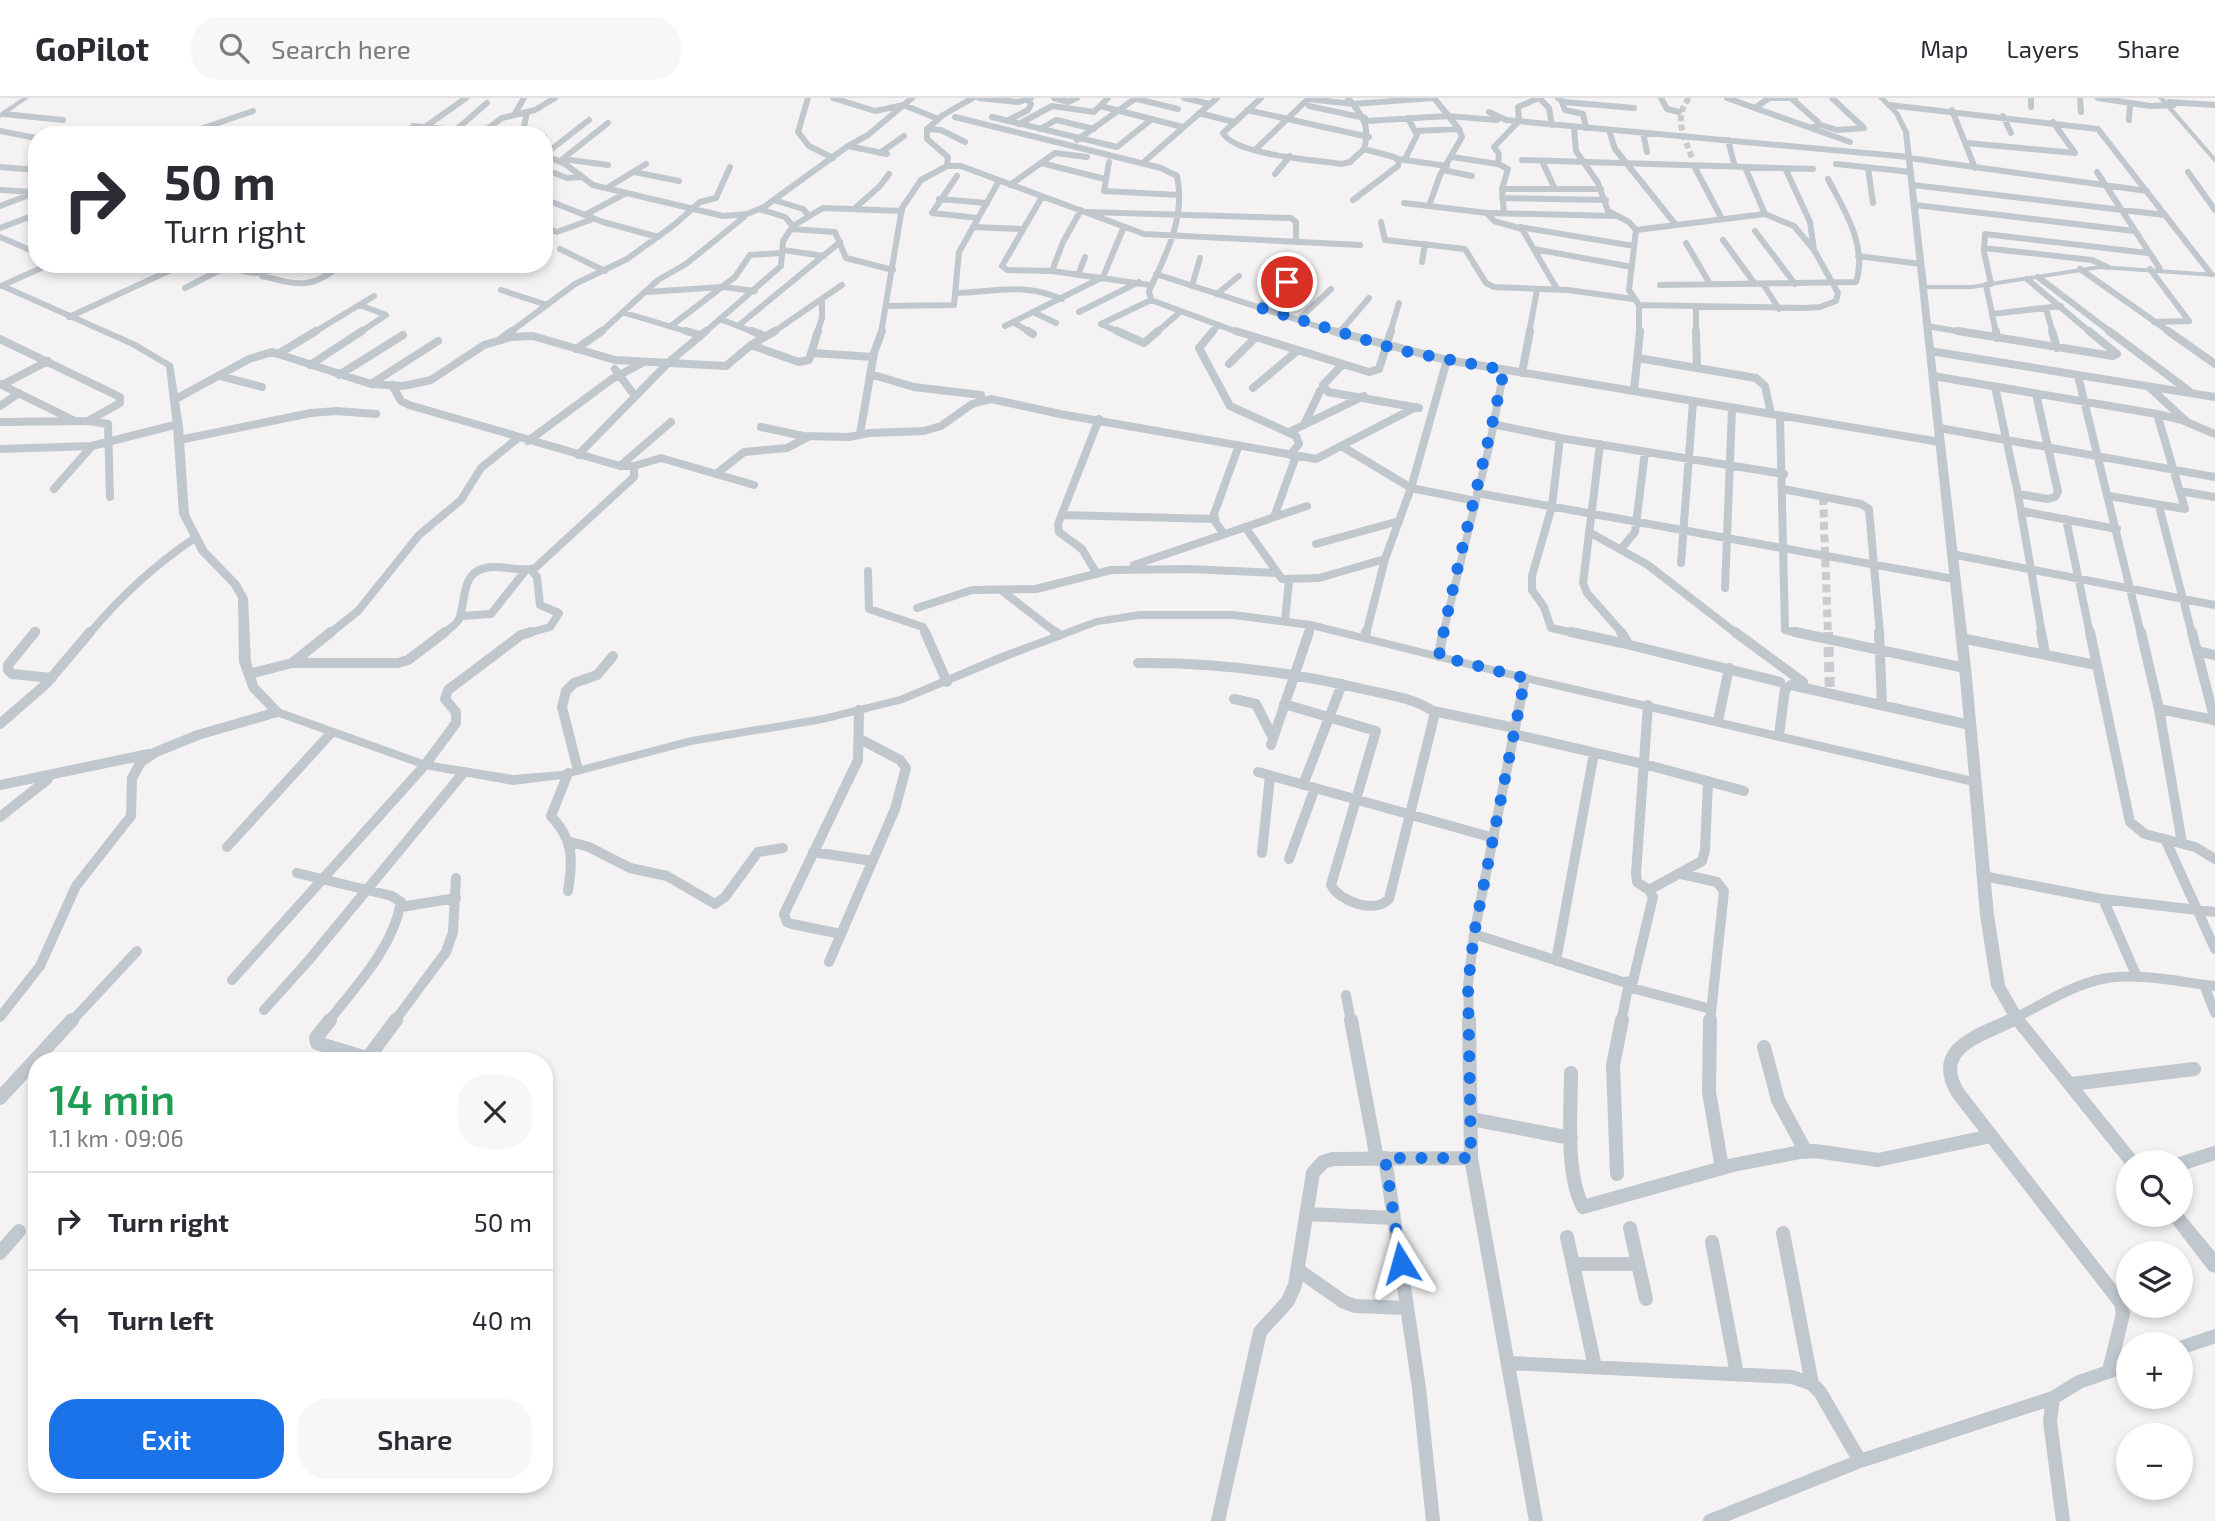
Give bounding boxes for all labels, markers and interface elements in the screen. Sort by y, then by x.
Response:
search box [191,17,681,80]
text: GoPilot [35,28,149,68]
icon: search [215,29,253,67]
text: Search here [271,33,411,64]
text: Map [1920,34,1968,63]
text: Layers [2006,34,2079,63]
text: Share [2117,34,2180,63]
text: 50 m [164,151,276,210]
icon: right [49,154,140,245]
text: Turn right [164,211,306,249]
pin [1257,252,1317,312]
icon: arrive [1268,263,1306,301]
text: 14 min [49,1073,175,1123]
button: close [458,1075,532,1149]
text: 1.1 km · 09:06 [49,1124,184,1152]
map controls [2116,1150,2193,1500]
button: search [2116,1150,2193,1227]
icon: right [49,1202,87,1240]
text: Turn right [108,1206,229,1237]
text: 50 m [474,1206,532,1237]
position arrow [1364,1226,1438,1300]
button: layers [2116,1241,2193,1318]
icon: left [49,1300,87,1338]
text: Turn left [108,1304,214,1335]
text: 40 m [472,1304,532,1335]
button: + [2116,1332,2193,1409]
button: Exit [49,1399,284,1479]
button: Share [298,1399,532,1479]
button: − [2116,1423,2193,1500]

